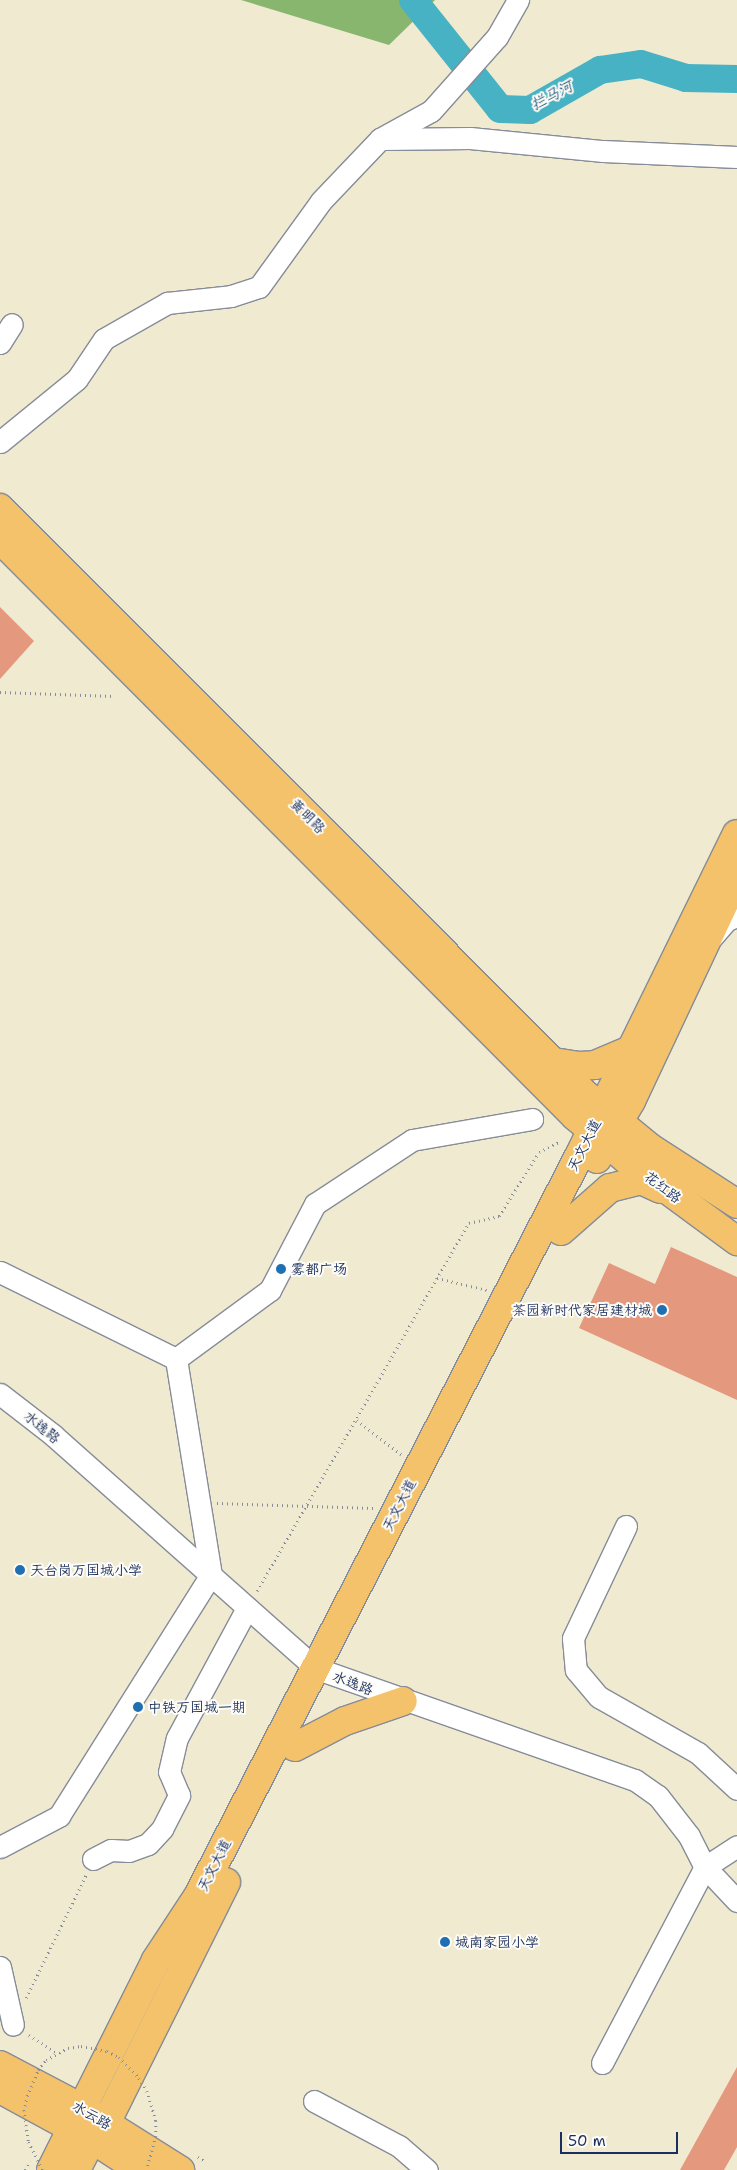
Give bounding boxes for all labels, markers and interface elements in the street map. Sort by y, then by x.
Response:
water label: 拦马河 [528,77,576,115]
street label: 黄明路 [287,795,329,837]
street label: 天文大道 [564,1116,604,1174]
street label: 花红路 [641,1168,685,1206]
place label: 雾都广场 [291,1261,347,1277]
marker: 雾都广场 [275,1263,287,1275]
place label: 茶园新时代家居建材城 [512,1302,652,1318]
marker: 茶园新时代家居建材城 [656,1304,668,1316]
street label: 水逸路 [20,1407,64,1447]
street label: 天文大道 [379,1476,419,1534]
place label: 天台岗万国城小学 [30,1562,142,1578]
marker: 天台岗万国城小学 [14,1564,26,1576]
street label: 水逸路 [330,1668,376,1698]
place label: 中铁万国城一期 [148,1699,246,1715]
marker: 中铁万国城一期 [132,1701,144,1713]
street label: 天文大道 [194,1836,234,1894]
place label: 城南家园小学 [455,1934,539,1950]
marker: 城南家园小学 [439,1936,451,1948]
street label: 水云路 [70,2097,114,2133]
scale bar [562,2122,680,2154]
text: 50 m [568,2131,606,2151]

